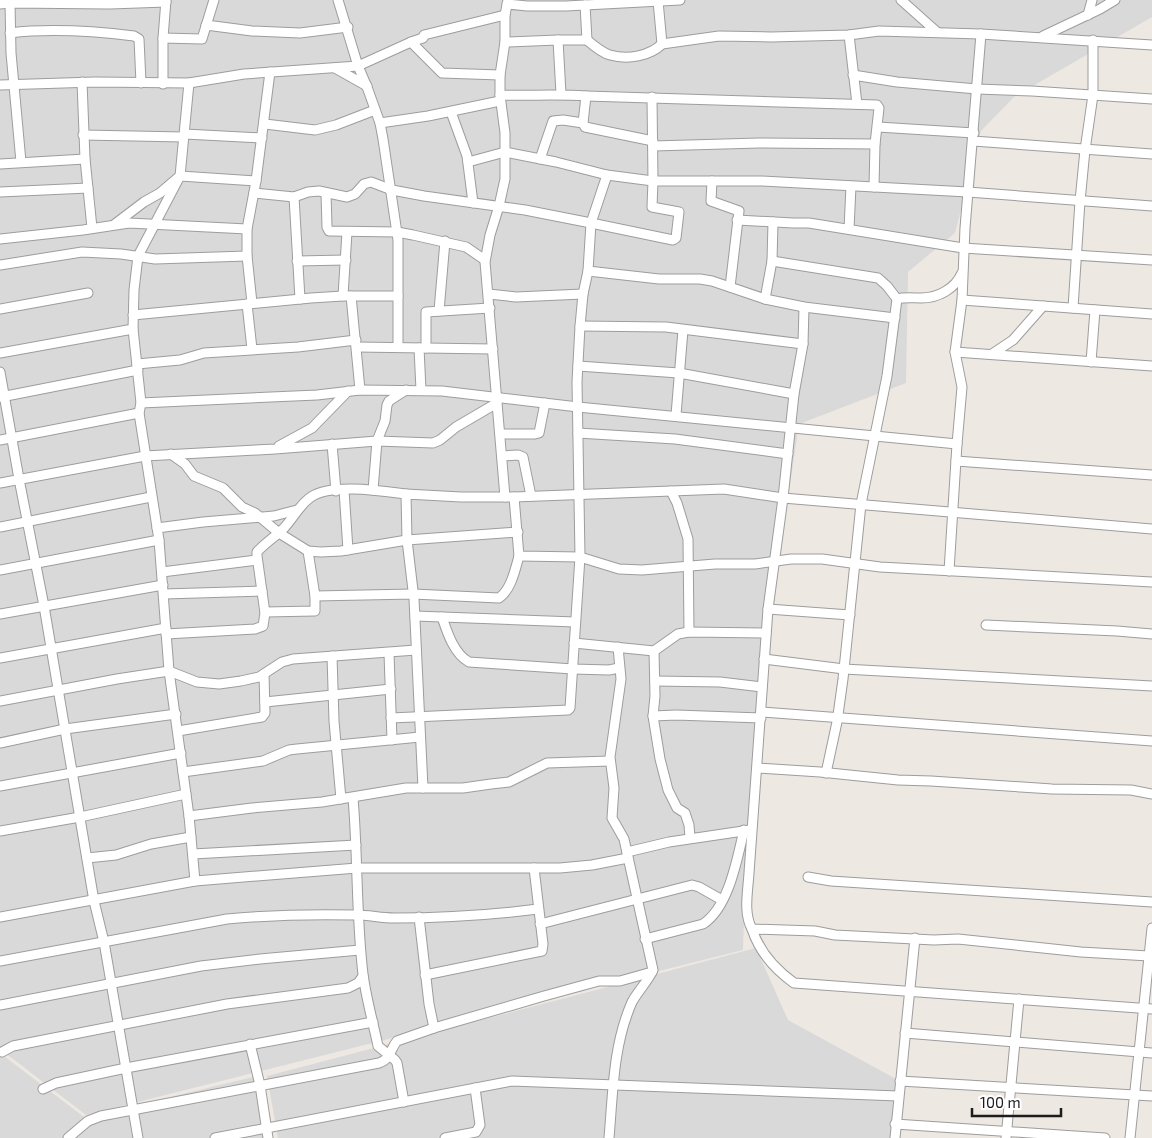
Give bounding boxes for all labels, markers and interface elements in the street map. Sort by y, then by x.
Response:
scale bar [972,1086,1061,1118]
text: 100 m [980,1093,1021,1111]

